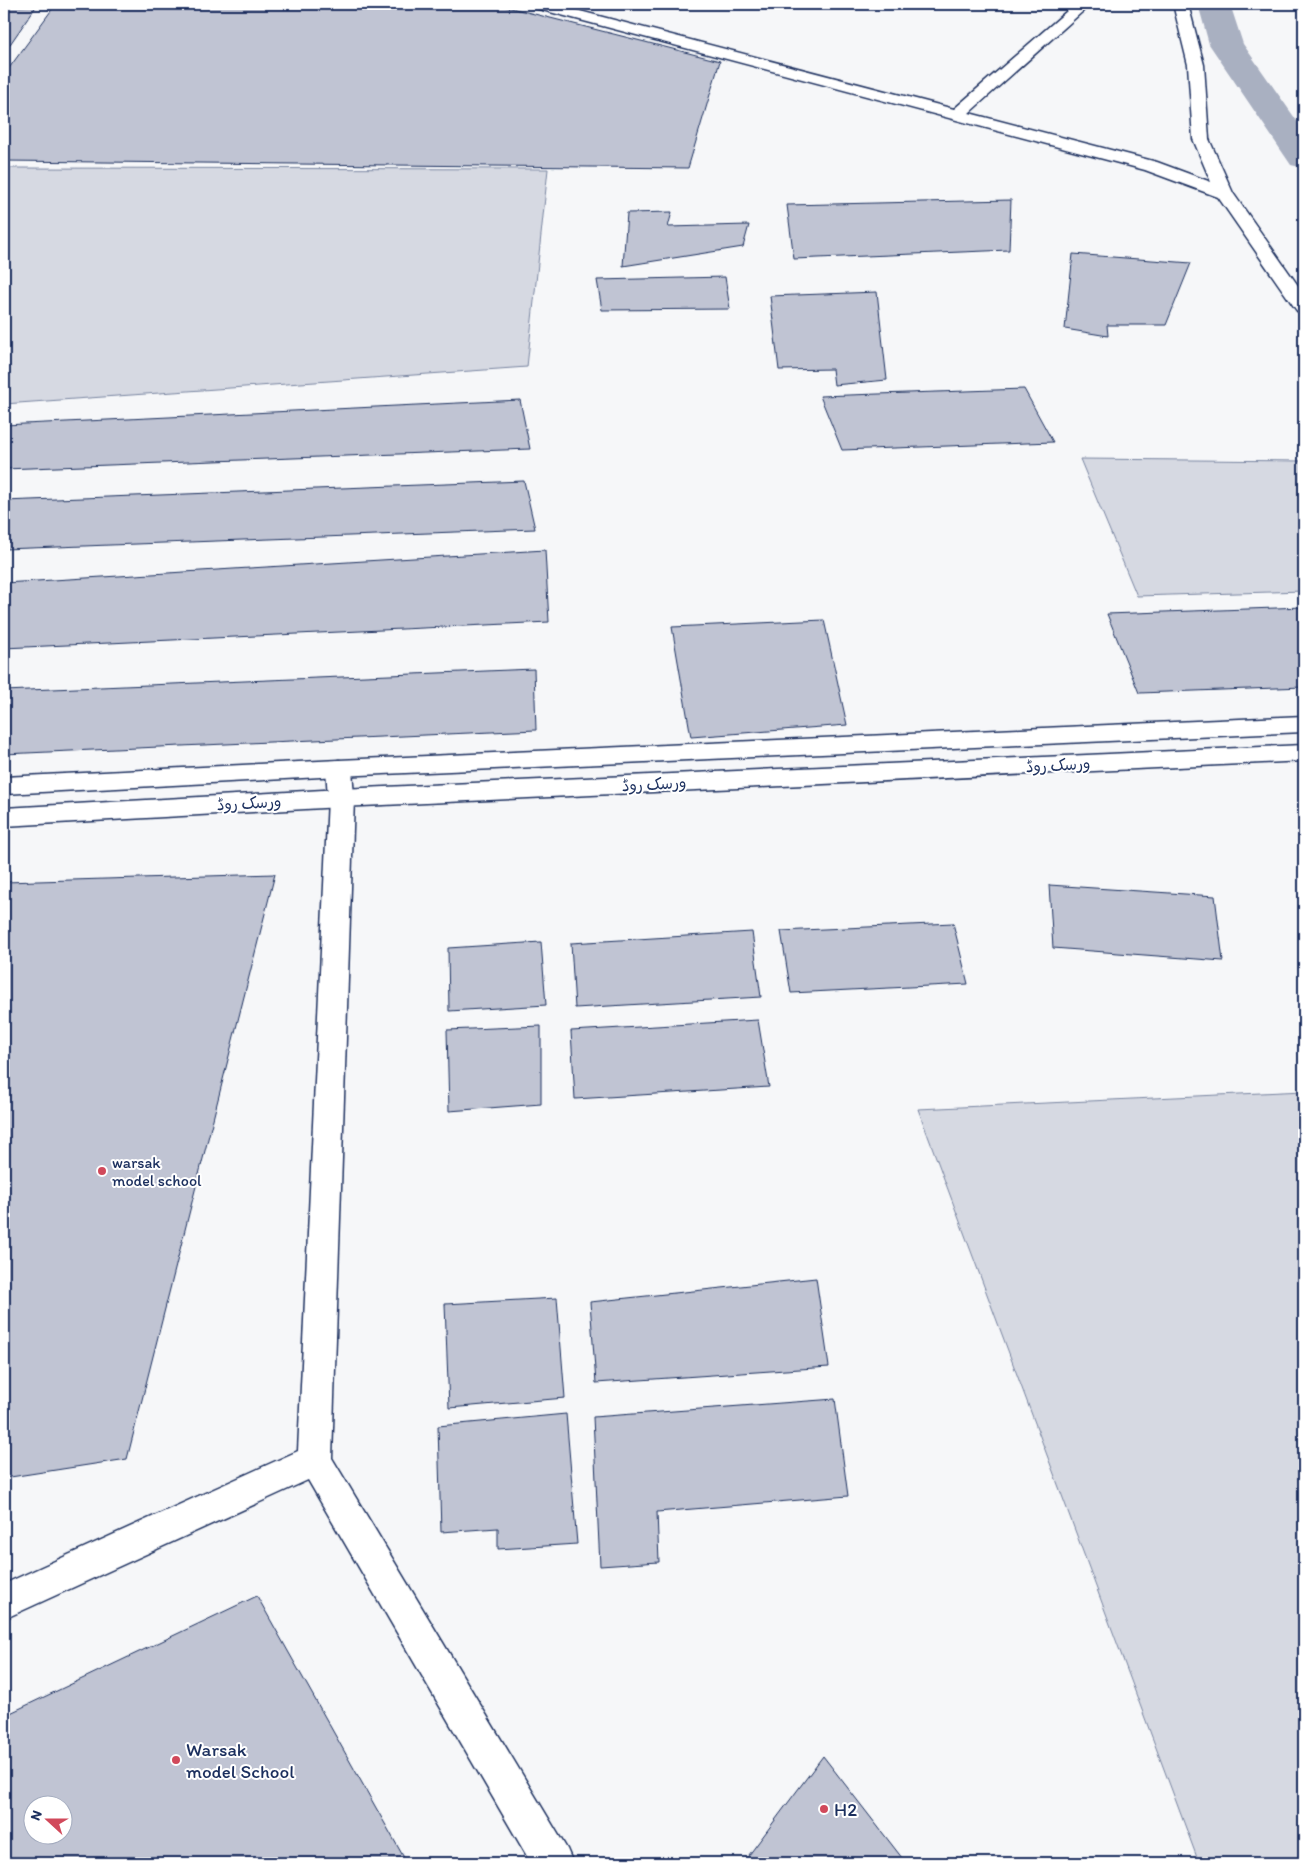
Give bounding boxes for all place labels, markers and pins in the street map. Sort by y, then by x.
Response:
place label: warsak model school [112,1153,202,1190]
marker: warsak model school [96,1165,108,1177]
place label: Warsak model School [186,1738,295,1783]
marker: Warsak model School [170,1754,182,1766]
place label: H2 [834,1798,857,1821]
marker: H2 [818,1803,830,1815]

